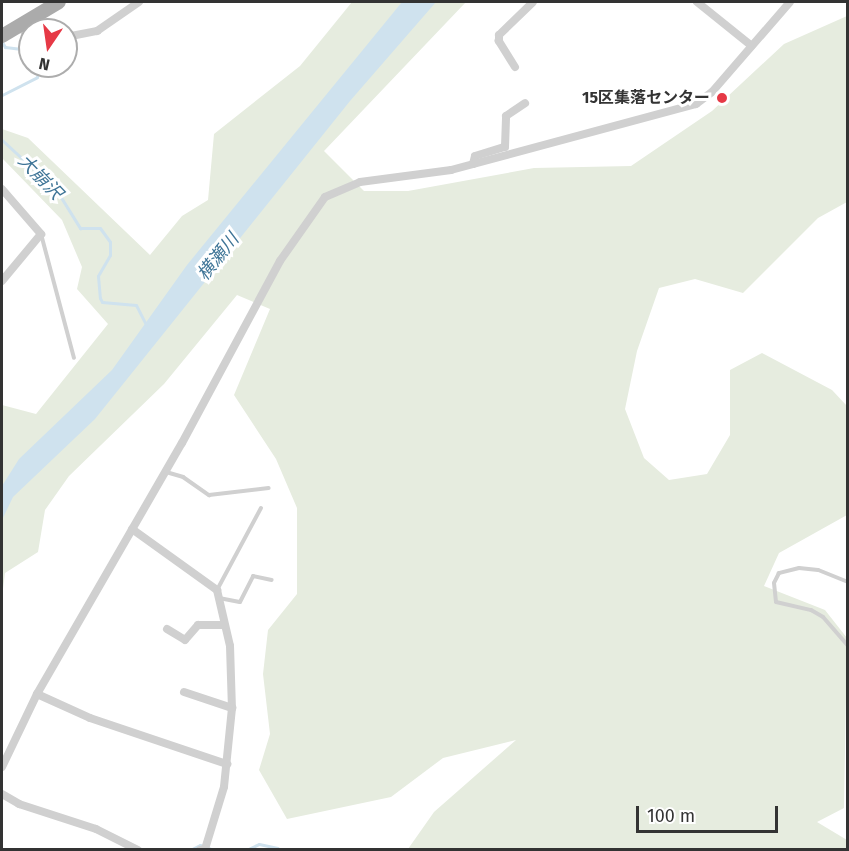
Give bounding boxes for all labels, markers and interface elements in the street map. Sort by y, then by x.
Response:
north arrow [18,18,78,78]
text: N [37,54,52,75]
place label: 15区集落センター [582,88,710,108]
marker: 15区集落センター [715,91,729,105]
water label: 大崩沢 [13,150,67,204]
water label: 横瀬川 [193,229,243,285]
scale bar [639,794,782,832]
text: 100 m [647,805,695,827]

